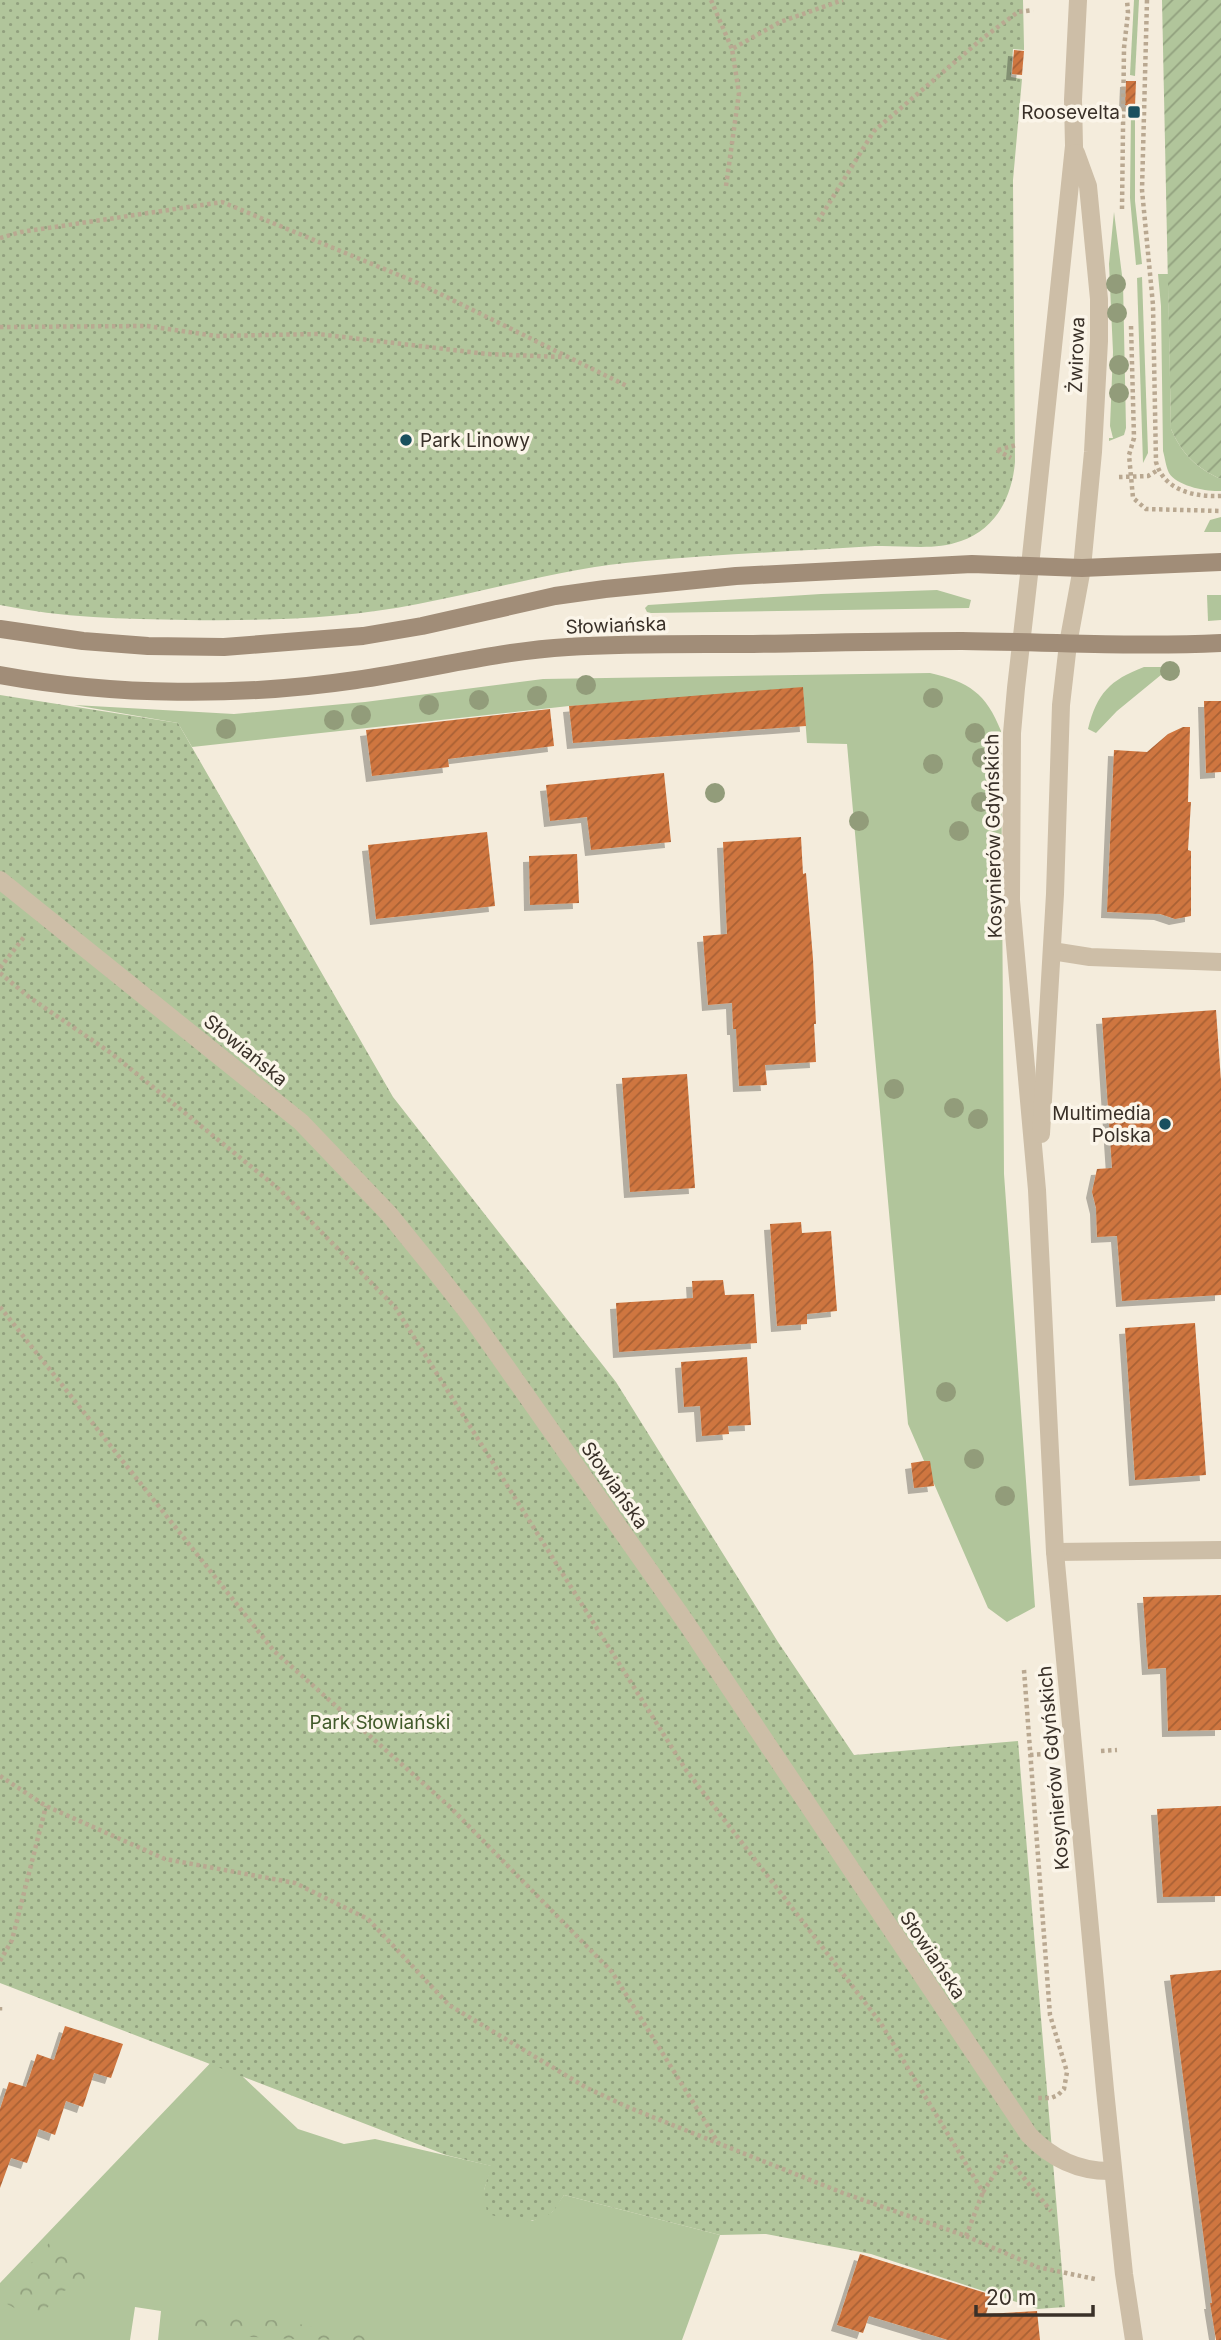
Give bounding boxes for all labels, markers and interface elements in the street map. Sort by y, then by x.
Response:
place label: Roosevelta [1021,101,1120,124]
marker: Roosevelta [1126,104,1142,120]
street label: Żwirowa [1064,317,1089,394]
place label: Park Linowy [420,429,530,452]
marker: Park Linowy [398,432,414,448]
street label: Słowiańska [565,612,667,639]
street label: Kosynierów Gdyńskich [980,733,1007,939]
street label: Słowiańska [199,1010,292,1091]
place label: Multimedia Polska [1052,1102,1151,1147]
marker: Multimedia Polska [1157,1116,1173,1132]
street label: Słowiańska [576,1437,653,1533]
street label: Kosynierów Gdyńskich [1033,1665,1074,1871]
park label: Park Słowiański [310,1711,450,1734]
street label: Słowiańska [895,1907,970,2004]
scale bar [976,2274,1093,2318]
text: 20 m [986,2285,1036,2310]

